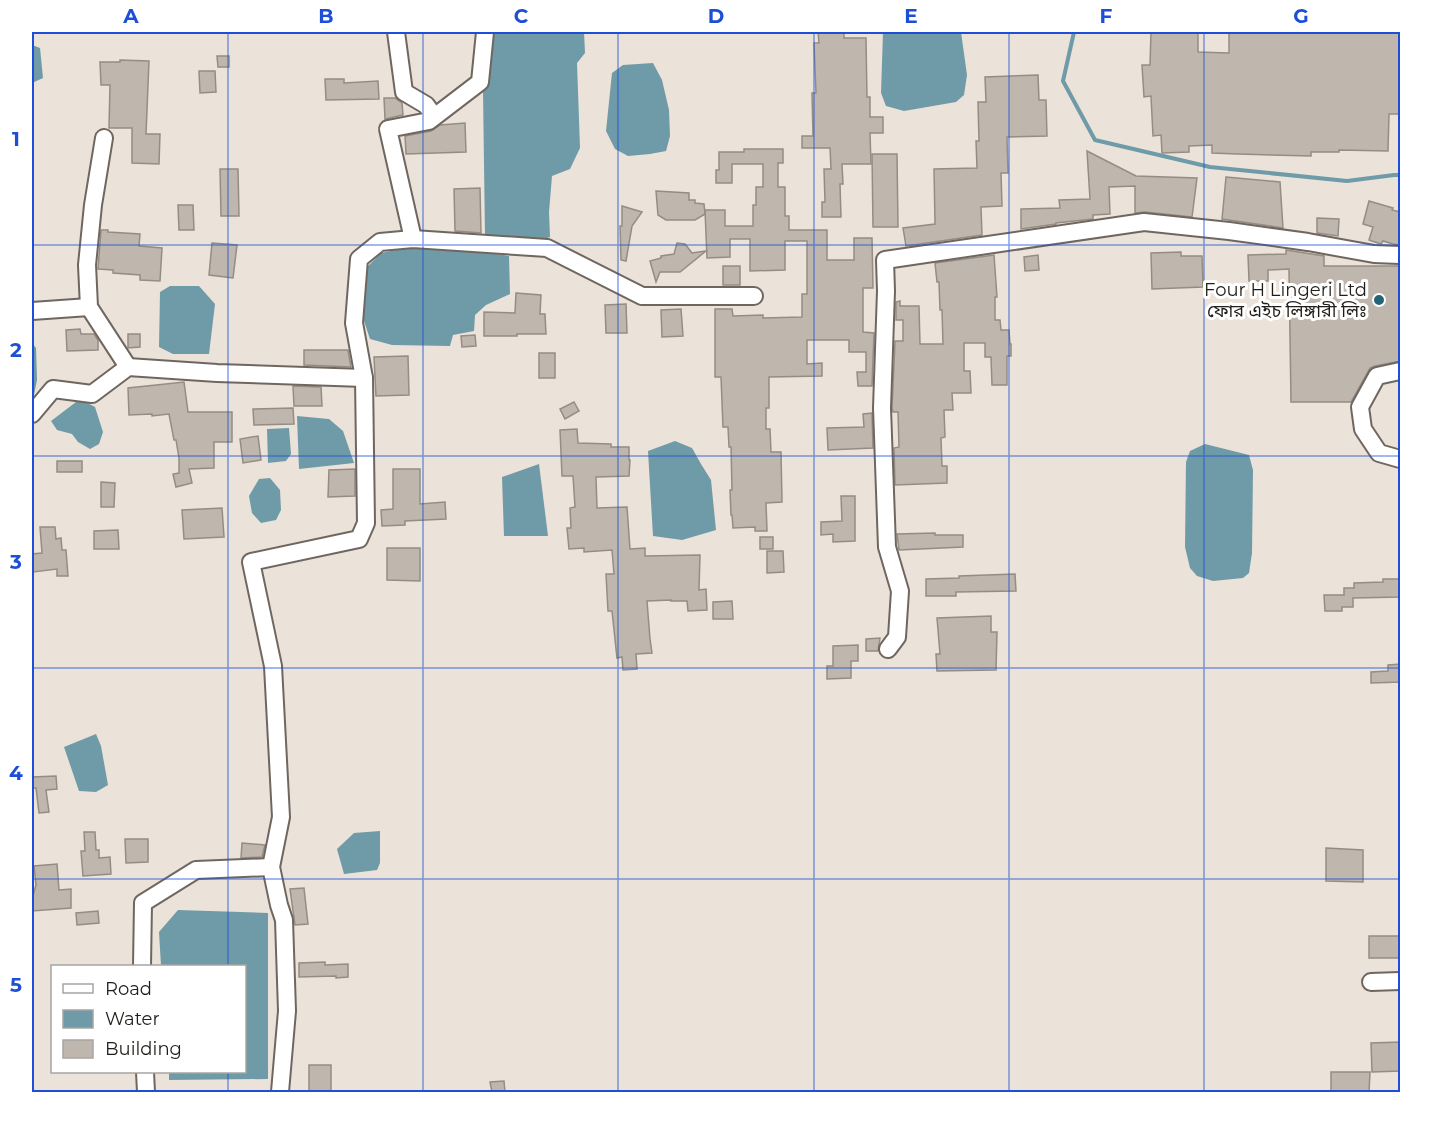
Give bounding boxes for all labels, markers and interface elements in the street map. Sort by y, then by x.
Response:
text: A [122,4,139,28]
text: B [318,4,334,28]
text: C [514,4,529,28]
text: D [708,4,724,28]
text: E [904,4,918,28]
text: F [1100,4,1113,28]
text: G [1293,4,1309,28]
text: 1 [12,127,20,151]
place label: Four H Lingeri Ltd ফোর এইচ লিঙ্গারী লিঃ [1204,279,1367,322]
marker: Four H Lingeri Ltd ফোর এইচ লিঙ্গারী লিঃ [1372,293,1386,307]
text: 2 [10,338,22,362]
text: 3 [9,550,22,574]
text: 4 [9,761,23,785]
legend [51,965,246,1073]
text: 5 [10,973,22,997]
text: Road [105,978,152,1000]
text: Water [105,1008,160,1030]
text: Building [105,1038,182,1060]

